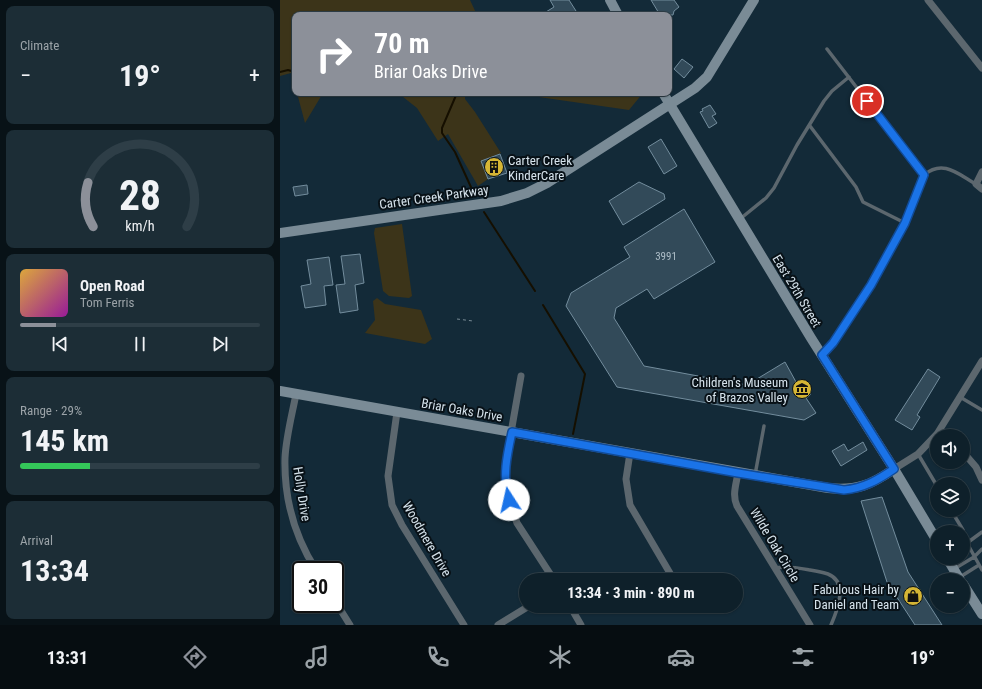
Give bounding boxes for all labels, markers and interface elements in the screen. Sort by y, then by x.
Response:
text: 70 m [374,27,430,60]
icon: right [308,28,360,80]
text: Climate [20,38,59,53]
text: 19° [119,58,161,93]
text: Briar Oaks Drive [374,61,487,82]
text: − [20,63,31,88]
text: + [249,63,260,88]
pin [850,84,884,118]
icon: arrive [856,90,878,112]
place label: Carter Creek KinderCare [508,153,572,183]
building icon: Carter Creek KinderCare [483,156,505,178]
text: 28 [119,170,161,219]
street label: Carter Creek Parkway [378,182,490,212]
text: km/h [125,217,155,233]
house number: 3991 [655,250,677,263]
street label: East 29th Street [769,252,825,330]
text: Open Road [80,277,145,295]
text: Tom Ferris [80,295,134,310]
icon: previous [49,333,71,355]
icon: pause [129,333,151,355]
icon: next [209,333,231,355]
place label: Children's Museum of Brazos Valley [691,375,789,405]
museum icon: Children's Museum of Brazos Valley [791,378,813,400]
street label: Briar Oaks Drive [420,395,504,425]
text: Range · 29% [20,403,82,418]
text: 145 km [20,423,109,458]
map controls [930,429,970,613]
button: sound [930,429,970,469]
street label: Holly Drive [290,466,314,522]
button: layers [930,477,970,517]
position arrow [488,479,530,521]
street label: Woodmere Drive [400,499,454,579]
street label: Wilde Oak Circle [747,505,803,585]
button: + [930,525,970,565]
text: Arrival [20,533,53,548]
text: 13:34 [20,553,89,588]
speed limit sign: 30 [292,561,344,613]
button: − [930,573,970,613]
place label: Fabulous Hair by Daniel and Team [813,582,900,612]
text: 13:34 · 3 min · 890 m [567,584,695,602]
shop icon: Fabulous Hair by Daniel and Team [902,585,924,607]
icon: directions [181,643,209,671]
icon: music [303,643,331,671]
icon: phone [424,643,452,671]
icon: climate [546,643,574,671]
icon: car [667,643,695,671]
icon: filters [789,643,817,671]
text: 13:31 [47,647,88,668]
text: 19° [910,647,935,668]

